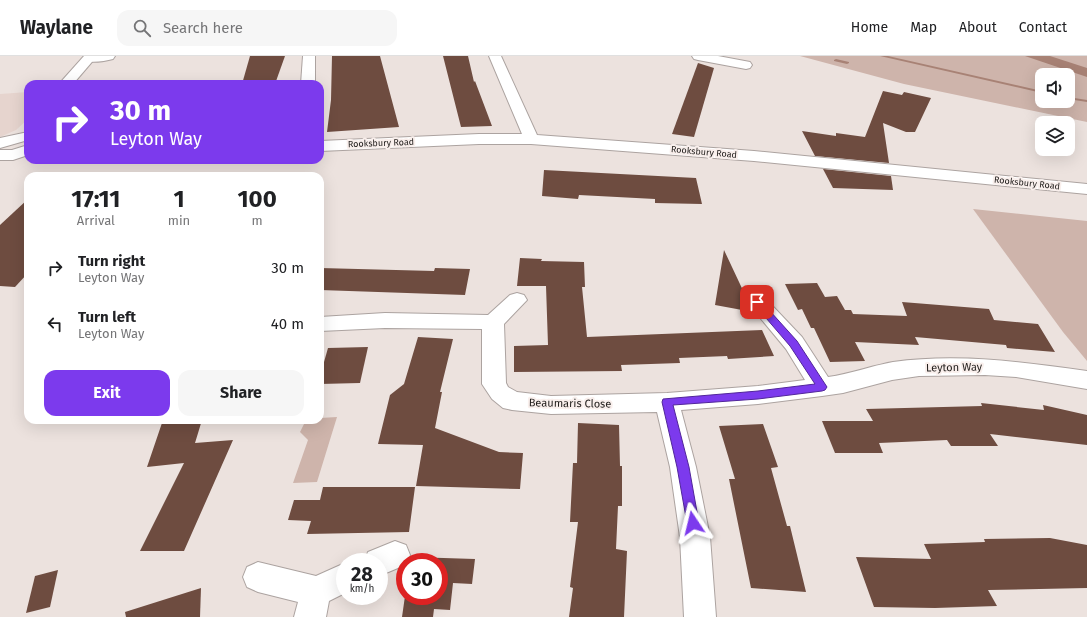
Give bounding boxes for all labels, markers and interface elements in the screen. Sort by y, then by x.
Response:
search box [117,10,397,46]
text: Waylane [20,16,93,39]
icon: search [131,17,153,39]
text: Search here [163,19,243,37]
text: Home [851,19,888,36]
text: Map [910,19,937,36]
text: About [959,19,997,36]
text: Contact [1019,19,1067,36]
map controls [1035,68,1075,156]
button: sound [1035,68,1075,108]
text: 30 m [110,94,171,127]
icon: right [44,96,96,148]
button: layers [1035,116,1075,156]
text: Leyton Way [110,128,202,150]
street label: Rooksbury Road [348,137,414,149]
street label: Rooksbury Road [671,144,737,160]
street label: Rooksbury Road [994,175,1060,191]
text: 17:11 [71,185,120,213]
text: 1 [173,185,185,213]
text: 100 [237,185,277,213]
text: Arrival [77,213,115,228]
text: min [168,213,190,228]
text: m [252,213,263,228]
text: Turn right [78,252,145,270]
icon: right [44,257,66,279]
text: 30 m [271,259,304,277]
text: Leyton Way [78,270,144,285]
pin [740,285,774,319]
icon: arrive [746,291,768,313]
text: Turn left [78,308,136,326]
icon: left [44,313,66,335]
text: 40 m [271,315,304,333]
text: Leyton Way [78,326,144,341]
street label: Leyton Way [926,361,983,374]
button: Exit [44,370,170,416]
button: Share [178,370,304,416]
street label: Beaumaris Close [529,396,611,411]
position arrow [672,502,714,544]
speed limit sign: 30 [396,553,448,605]
text: 28 [351,562,373,586]
text: km/h [350,583,374,595]

